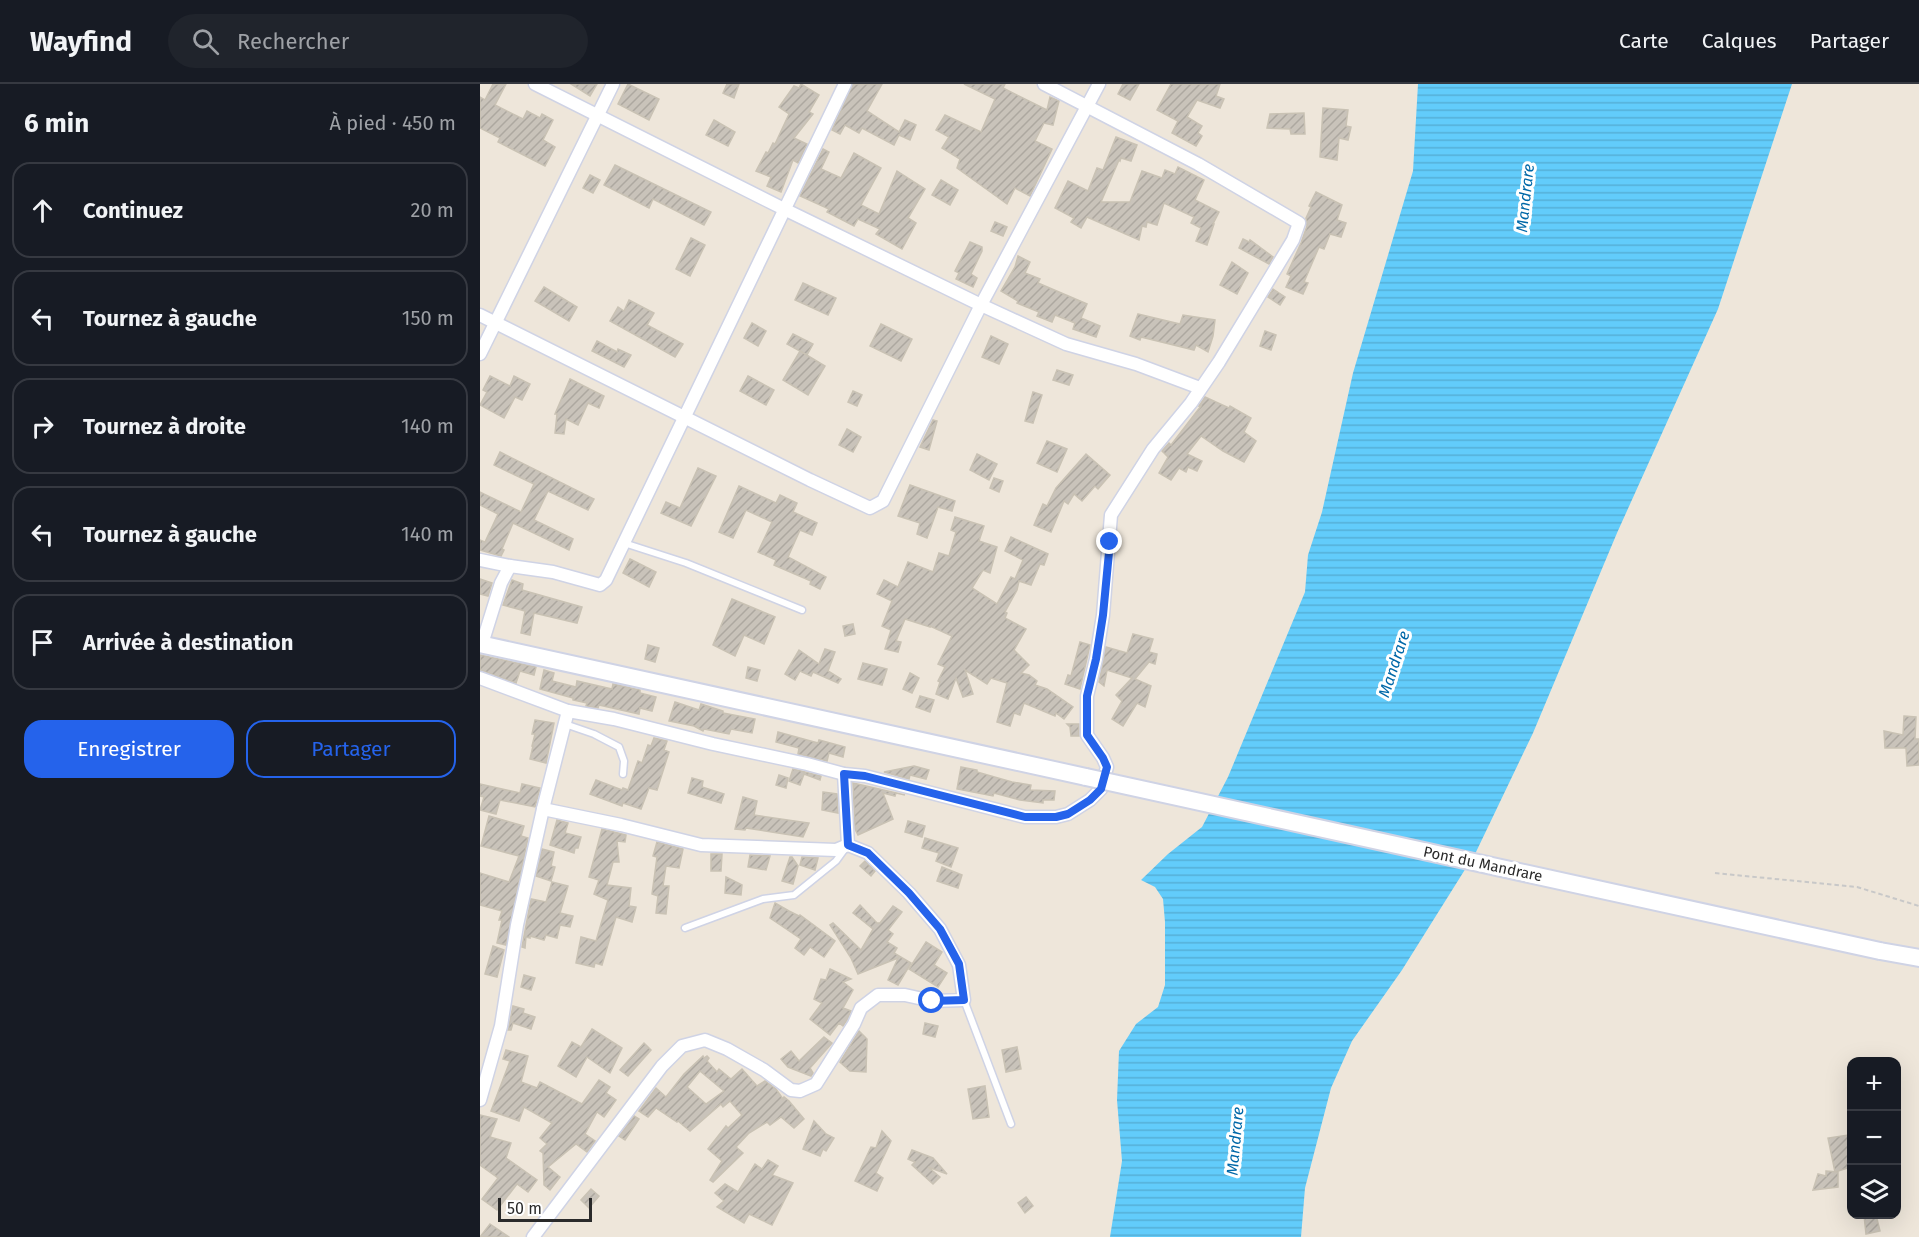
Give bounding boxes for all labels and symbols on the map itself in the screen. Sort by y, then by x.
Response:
water label: Mandrare [1512,163,1538,233]
route end [1096,528,1122,554]
water label: Mandrare [1374,628,1414,700]
street label: Pont du Mandrare [1422,843,1544,885]
route start [918,987,944,1013]
water label: Mandrare [1223,1106,1247,1176]
scale bar [498,1195,592,1222]

